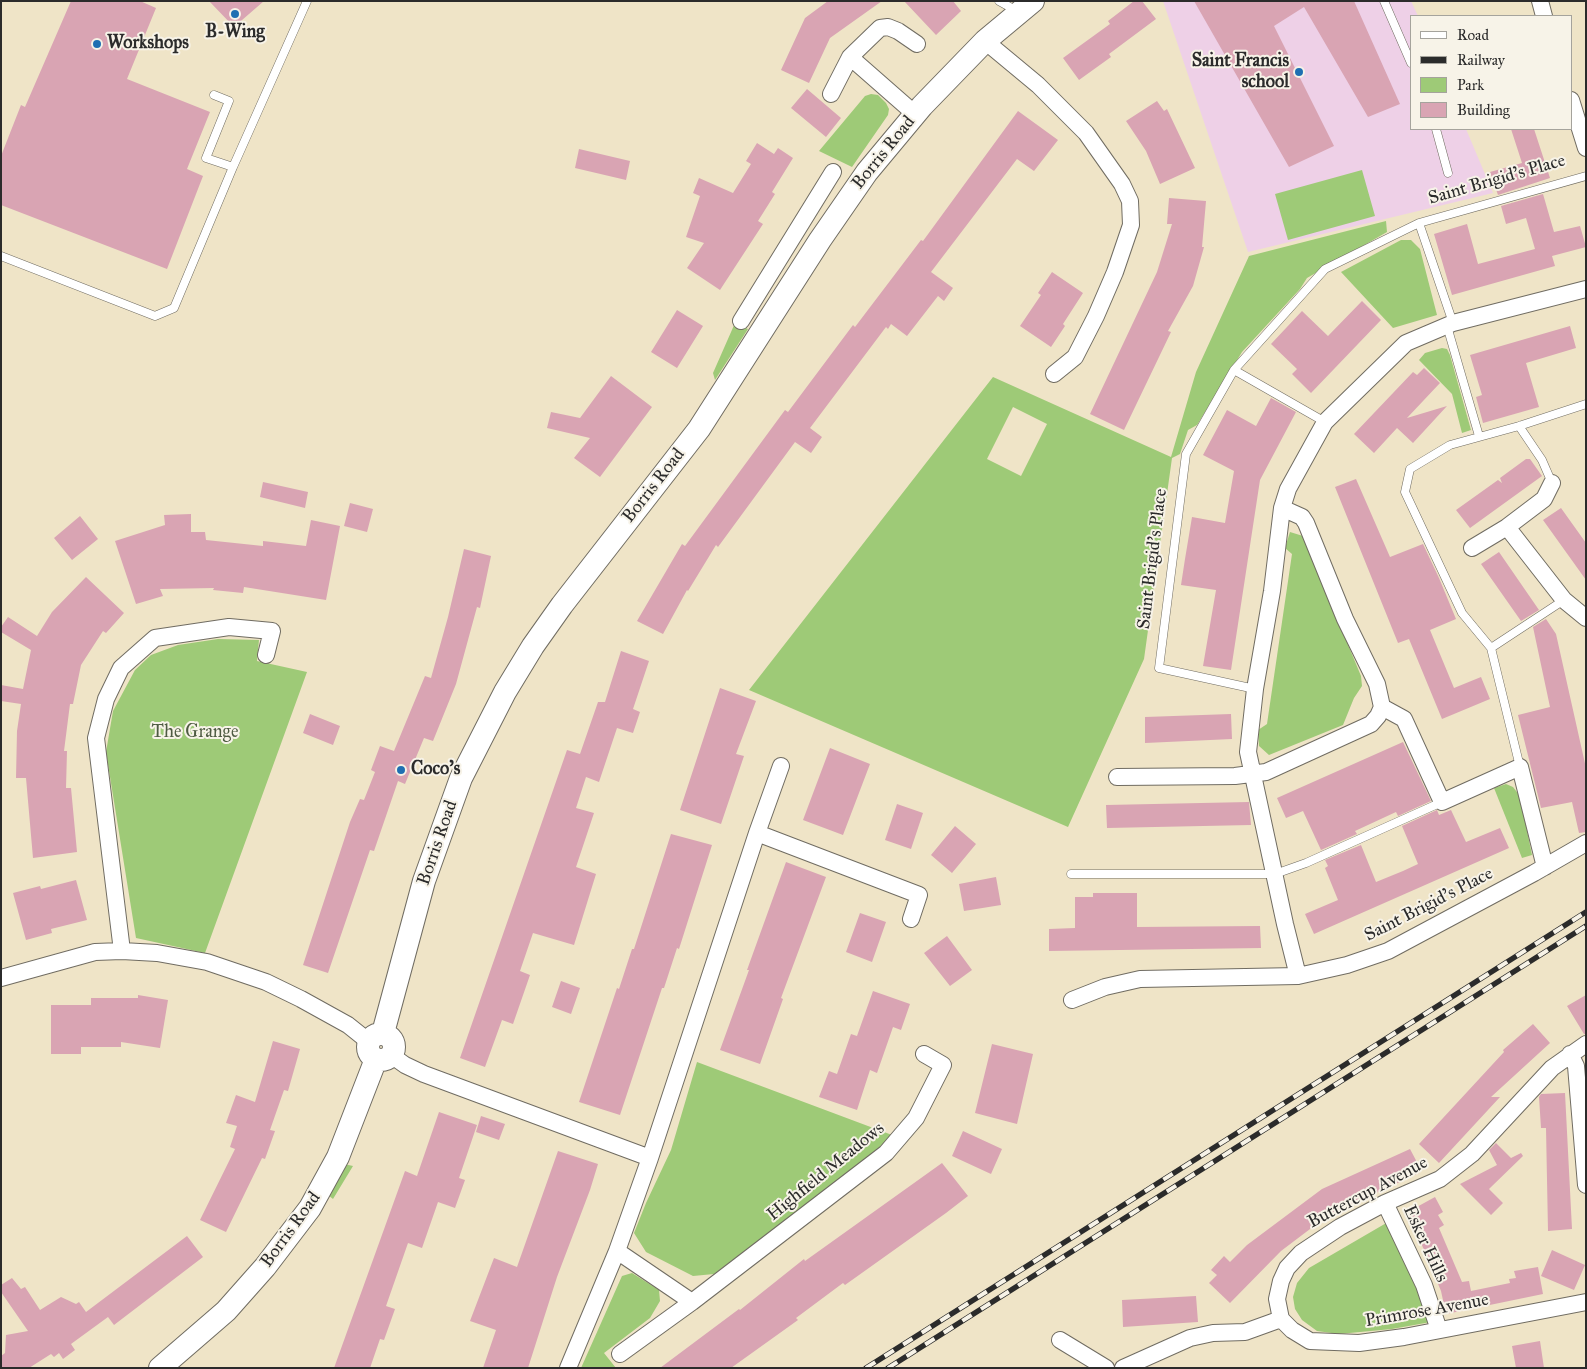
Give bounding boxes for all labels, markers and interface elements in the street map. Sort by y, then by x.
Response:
marker: B-Wing [229,8,241,20]
legend [1410,15,1572,130]
place label: B-Wing [205,22,265,44]
text: Road [1457,26,1489,44]
place label: Workshops [107,33,189,55]
marker: Workshops [91,38,103,50]
place label: Saint Francis school [1192,51,1289,94]
text: Railway [1457,51,1505,69]
marker: Saint Francis school [1293,66,1305,78]
text: Park [1457,76,1484,94]
text: Building [1457,101,1510,119]
street label: Borris Road [848,112,920,194]
street label: Saint Brigid's Place [1426,150,1568,210]
street label: Borris Road [618,445,690,527]
street label: Saint Brigid's Place [1134,488,1172,630]
park label: The Grange [152,722,238,744]
place label: Coco's [411,759,460,781]
marker: Coco's [395,764,407,776]
street label: Borris Road [413,798,463,888]
street label: Saint Brigid's Place [1361,863,1497,947]
street label: Highfield Meadows [763,1118,889,1226]
street label: Buttercup Avenue [1304,1152,1432,1234]
street label: Borris Road [256,1188,326,1272]
street label: Esker Hills [1398,1202,1452,1286]
street label: Primrose Avenue [1364,1290,1490,1332]

